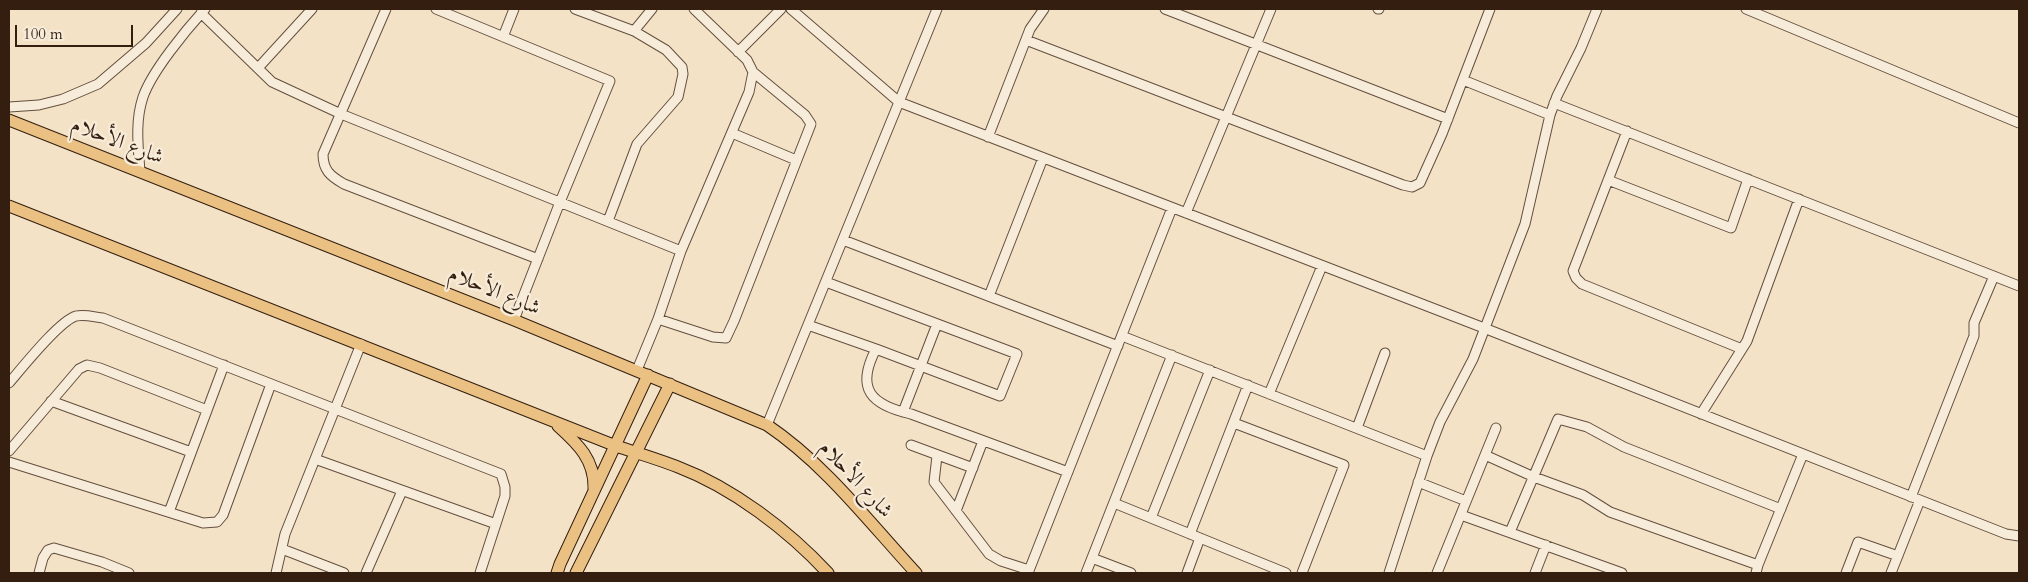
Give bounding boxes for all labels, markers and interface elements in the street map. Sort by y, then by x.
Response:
scale bar [18,15,135,47]
text: 100 m [23,24,63,44]
street label: شارع الأحلام [67,113,167,171]
street label: شارع الأحلام [444,262,544,322]
street label: شارع الأحلام [813,436,897,524]

